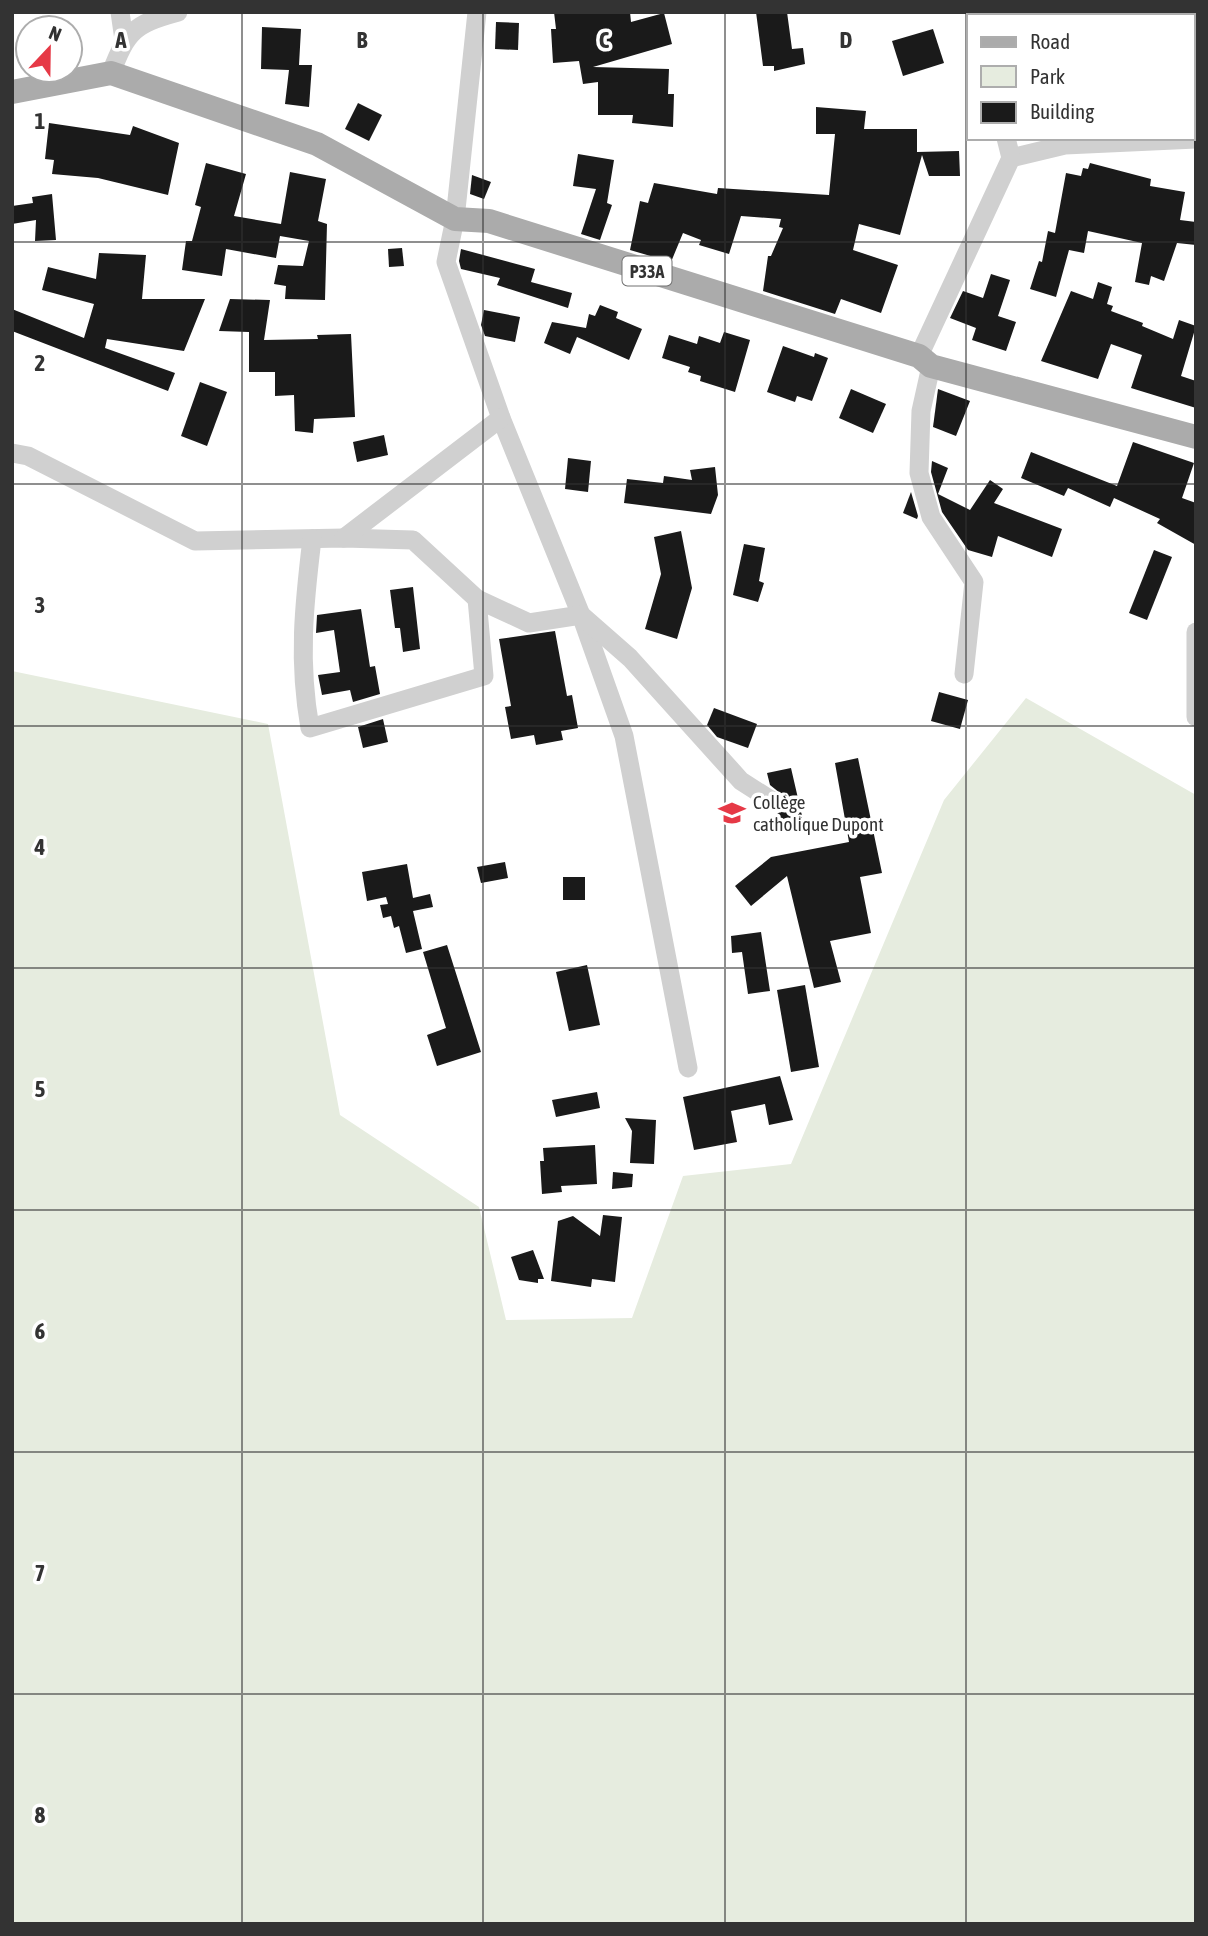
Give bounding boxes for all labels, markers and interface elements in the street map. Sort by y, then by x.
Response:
north arrow [14,14,84,84]
legend [967,14,1194,140]
text: N [46,21,65,46]
text: A [114,27,127,53]
text: B [357,27,368,53]
text: C [599,27,610,53]
text: D [840,27,853,53]
text: Road [1030,29,1070,53]
text: Park [1030,64,1065,88]
text: Building [1030,99,1094,123]
text: 1 [35,108,46,134]
road number: P33A [622,256,672,286]
text: 2 [35,350,45,376]
text: 3 [35,592,45,618]
place label: Collège catholique Dupont [753,791,884,835]
school or university icon: Collège catholique Dupont [717,798,747,828]
text: 4 [34,834,46,860]
text: 5 [35,1076,46,1102]
text: 6 [35,1318,46,1344]
text: 7 [35,1560,45,1586]
text: 8 [35,1802,46,1828]

